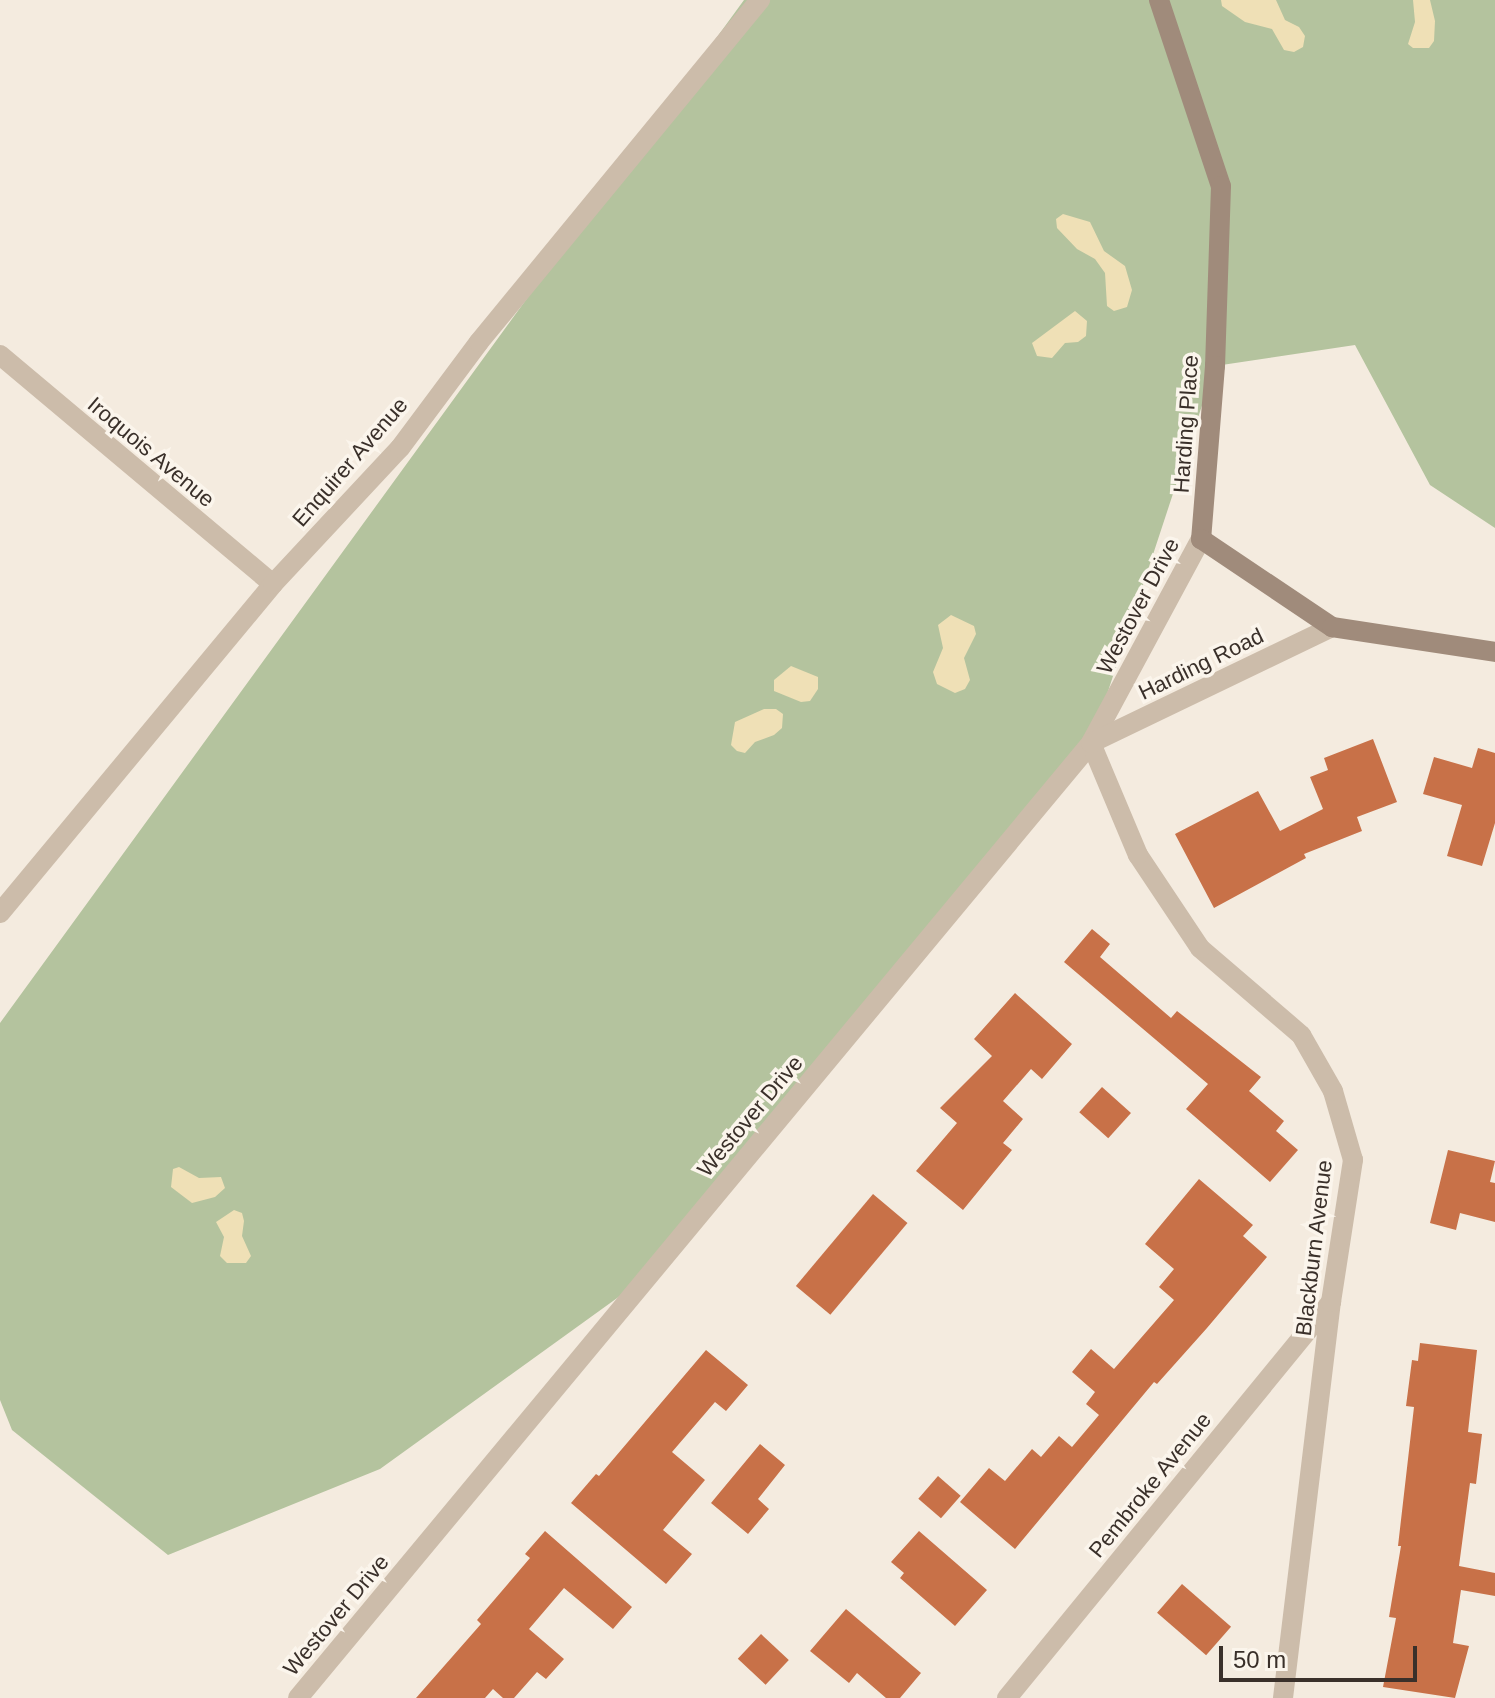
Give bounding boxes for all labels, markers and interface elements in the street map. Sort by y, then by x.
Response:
street label: Harding Place [1168,354,1204,494]
street label: Iroquois Avenue [82,391,220,513]
street label: Enquirer Avenue [286,392,414,532]
street label: Westover Drive [1091,534,1185,678]
street label: Harding Road [1134,622,1268,706]
street label: Westover Drive [692,1050,808,1182]
street label: Blackburn Avenue [1290,1158,1338,1338]
street label: Pembroke Avenue [1083,1407,1217,1563]
street label: Westover Drive [278,1549,394,1681]
scale bar [1223,1630,1421,1680]
text: 50 m [1233,1646,1286,1673]

